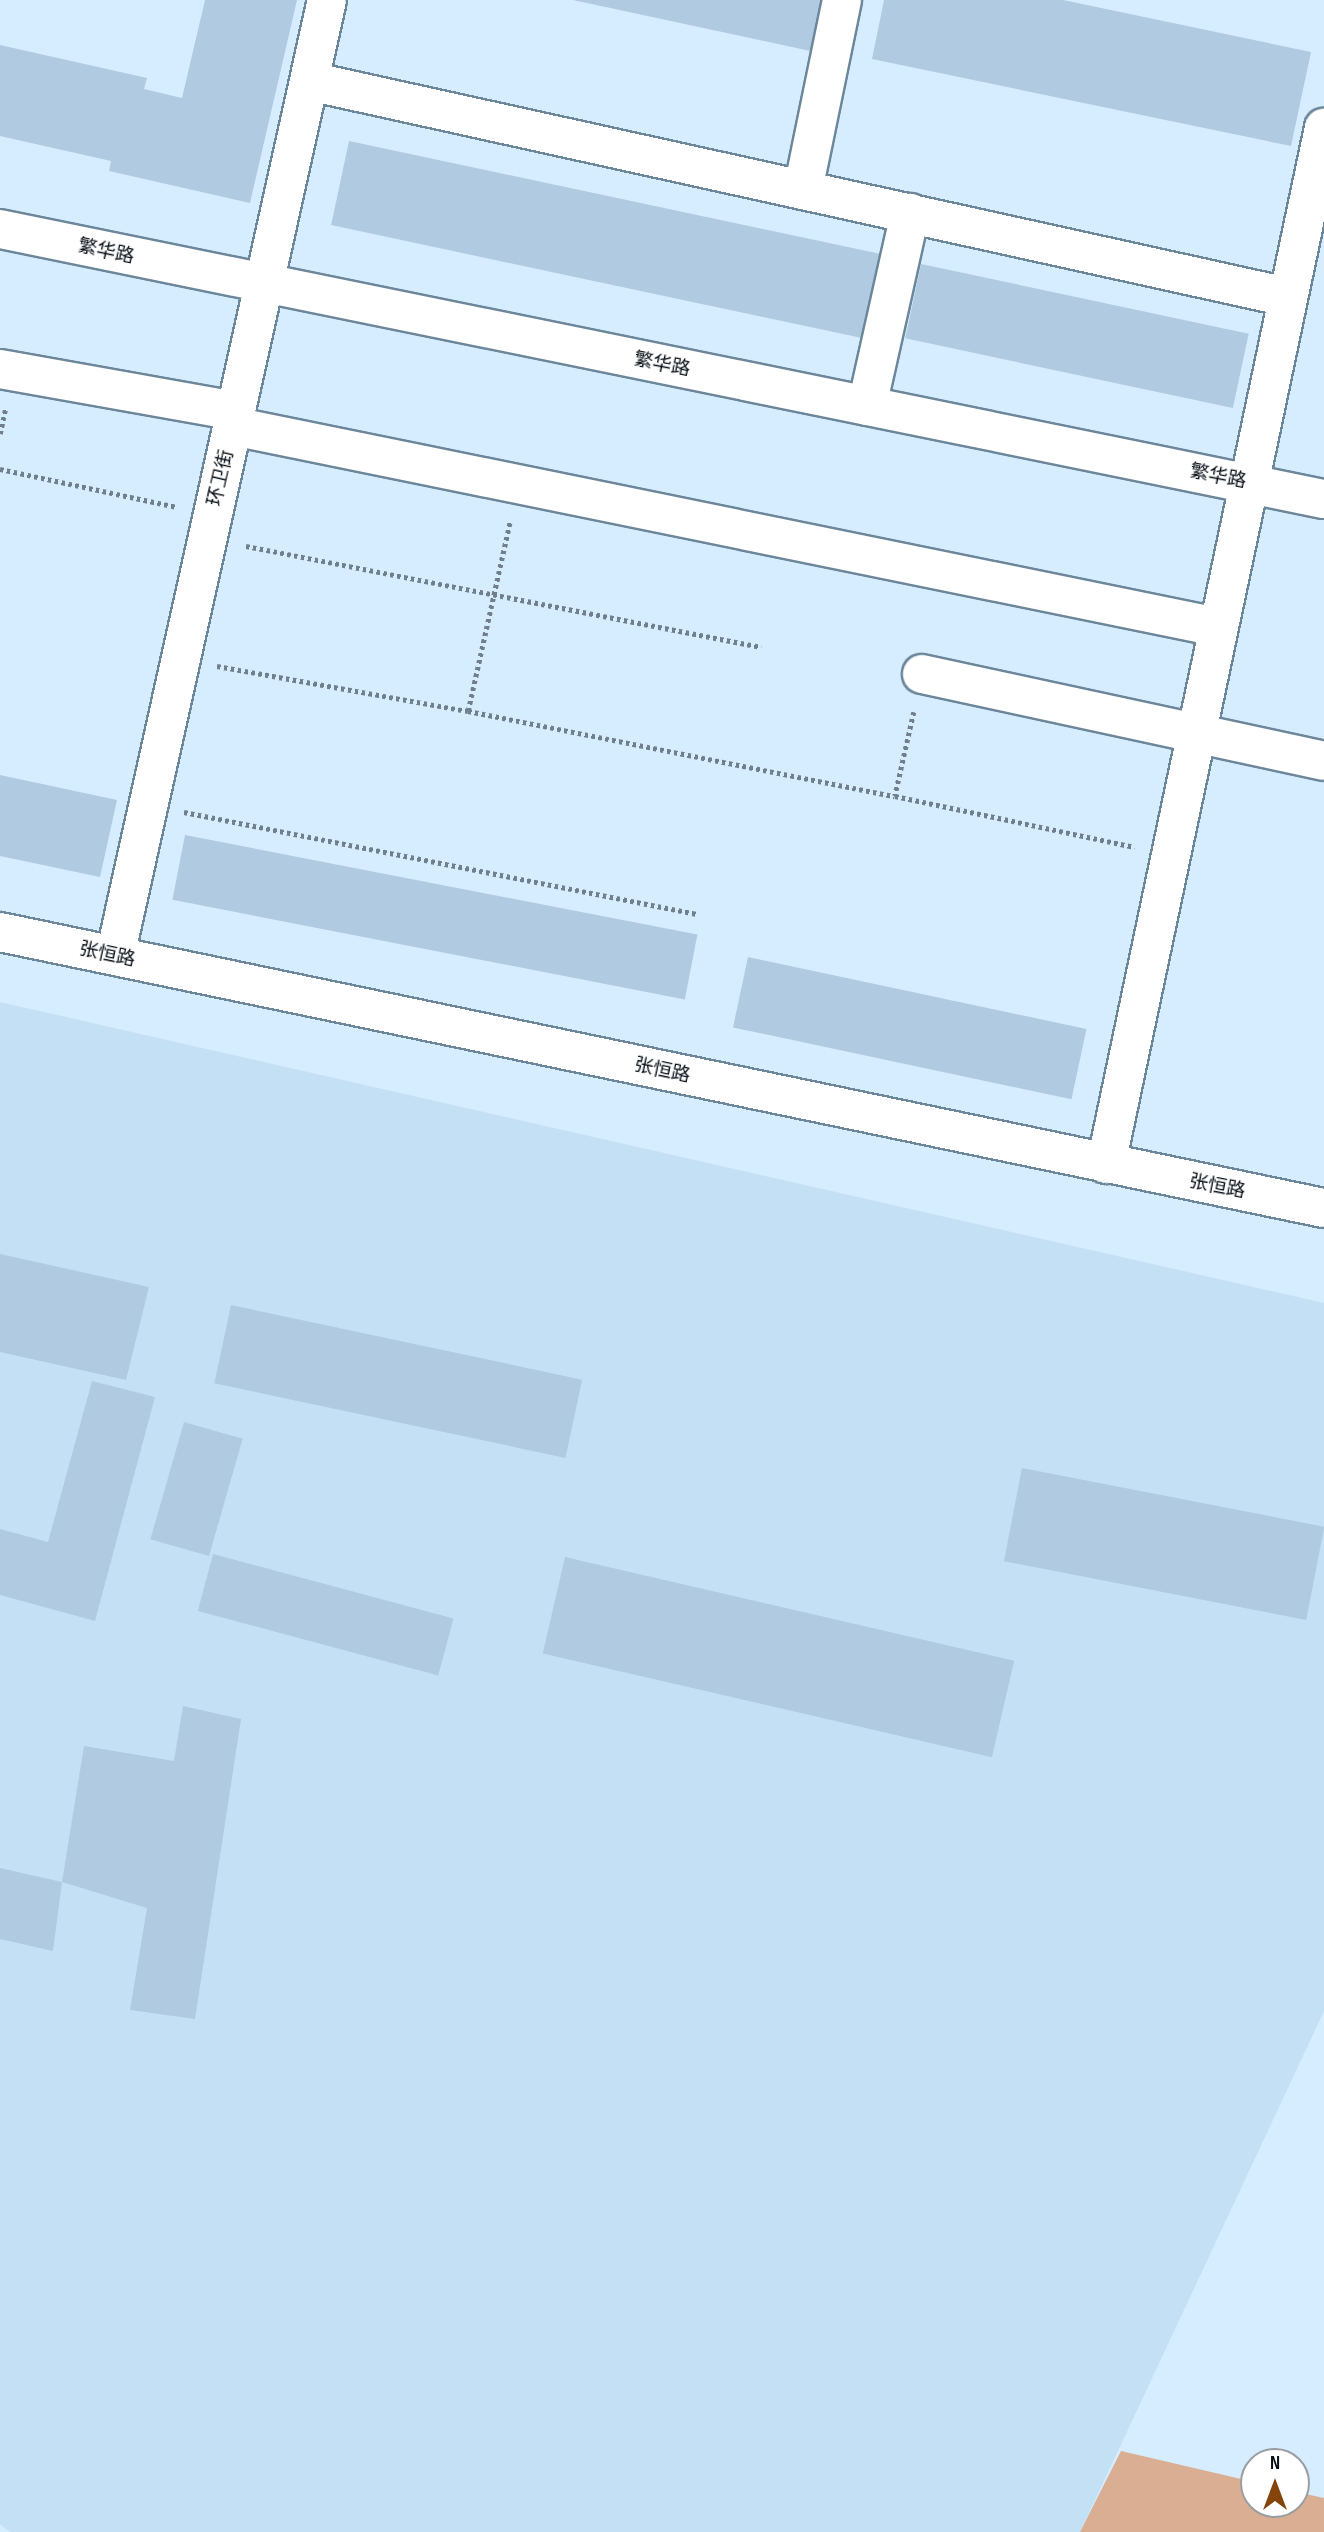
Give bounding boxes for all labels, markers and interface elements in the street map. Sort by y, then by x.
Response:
street label: 繁华路 [76,235,136,269]
street label: 繁华路 [632,348,692,382]
street label: 环卫街 [203,448,239,508]
street label: 繁华路 [1188,460,1248,494]
street label: 张恒路 [77,938,137,972]
street label: 张恒路 [632,1054,692,1088]
street label: 张恒路 [1187,1170,1247,1204]
north arrow [1240,2448,1310,2518]
text: N [1270,2452,1280,2475]

